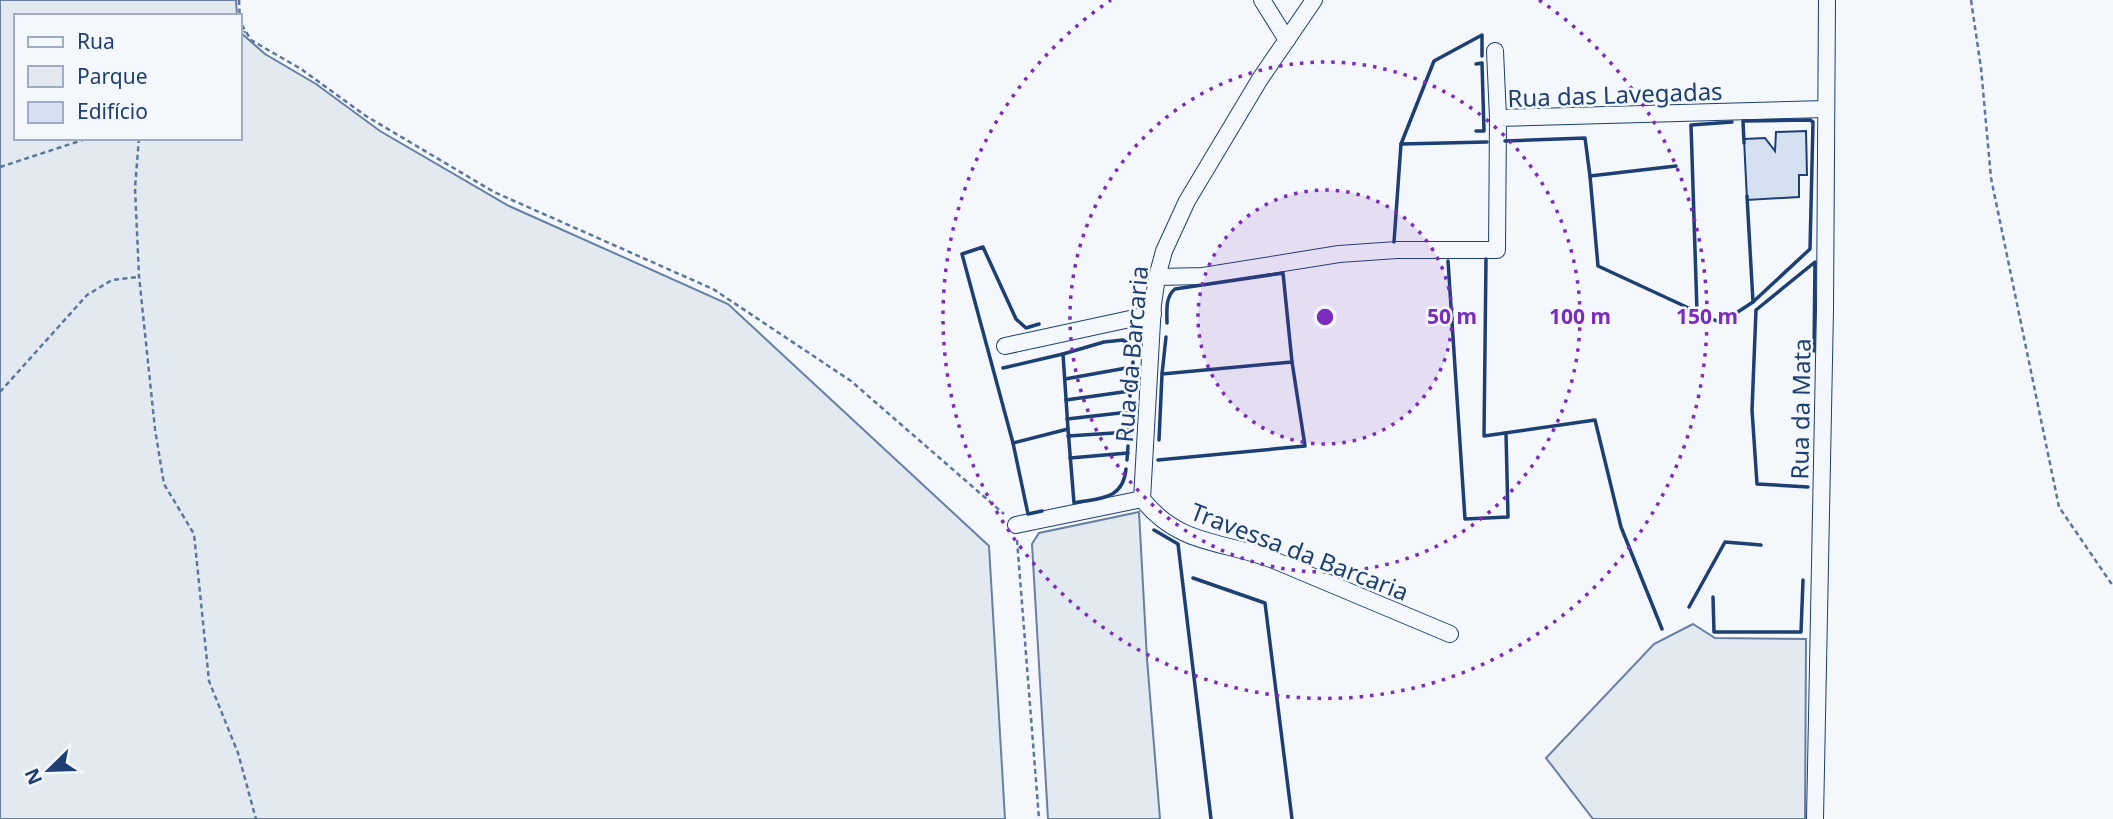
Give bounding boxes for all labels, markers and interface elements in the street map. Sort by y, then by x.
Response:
legend [14,14,242,140]
text: Rua [77,27,115,55]
text: Parque [77,62,147,90]
street label: Rua das Lavegadas [1507,74,1723,114]
text: Edifício [77,97,148,125]
street label: Rua da Barcaria [1107,264,1155,444]
text: 50 m [1427,302,1477,330]
text: 100 m [1549,302,1611,330]
text: 150 m [1676,302,1738,330]
centre of rings [1313,305,1337,329]
street label: Rua da Mata [1782,338,1818,480]
street label: Travessa da Barcaria [1186,494,1414,608]
north arrow [14,735,84,805]
text: N [18,764,48,789]

